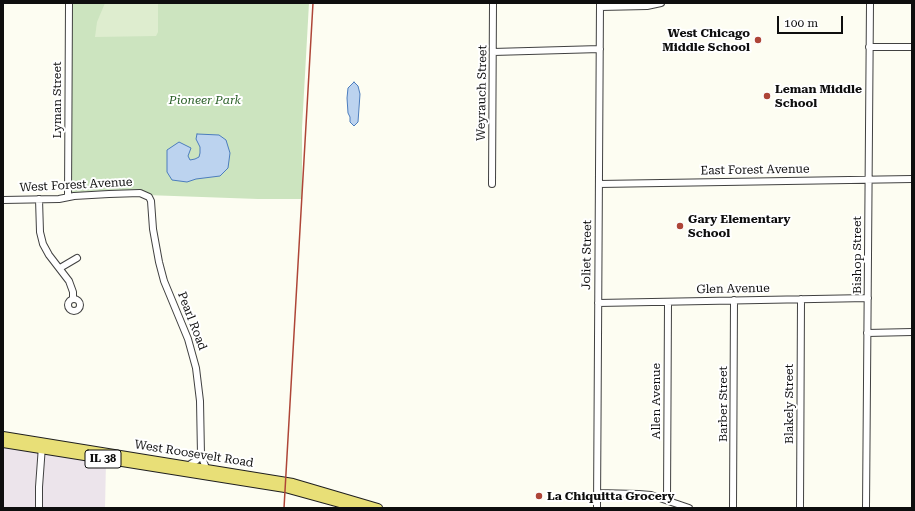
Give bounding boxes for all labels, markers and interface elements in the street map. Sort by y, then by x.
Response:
scale bar [779,8,845,34]
text: 100 m [784,16,818,30]
place label: West Chicago Middle School [662,26,750,54]
marker: West Chicago Middle School [753,35,763,45]
street label: Weyrauch Street [474,45,490,141]
street label: Lyman Street [50,62,64,138]
place label: Leman Middle School [775,82,862,110]
marker: Leman Middle School [762,91,772,101]
park label: Pioneer Park [169,93,241,107]
street label: East Forest Avenue [700,162,810,178]
street label: West Forest Avenue [19,175,133,195]
place label: Gary Elementary School [688,212,791,240]
street label: Bishop Street [850,216,864,294]
street label: Joliet Street [579,220,595,290]
marker: Gary Elementary School [675,221,685,231]
street label: Glen Avenue [696,281,770,297]
street label: Pearl Road [174,290,210,352]
street label: Allen Avenue [649,363,663,439]
street label: Blakely Street [782,364,796,444]
street label: Barber Street [716,366,730,442]
street label: West Roosevelt Road [133,437,255,471]
road number: IL 38 [85,450,121,468]
place label: La Chiquitta Grocery [547,489,674,503]
marker: La Chiquitta Grocery [534,491,544,501]

